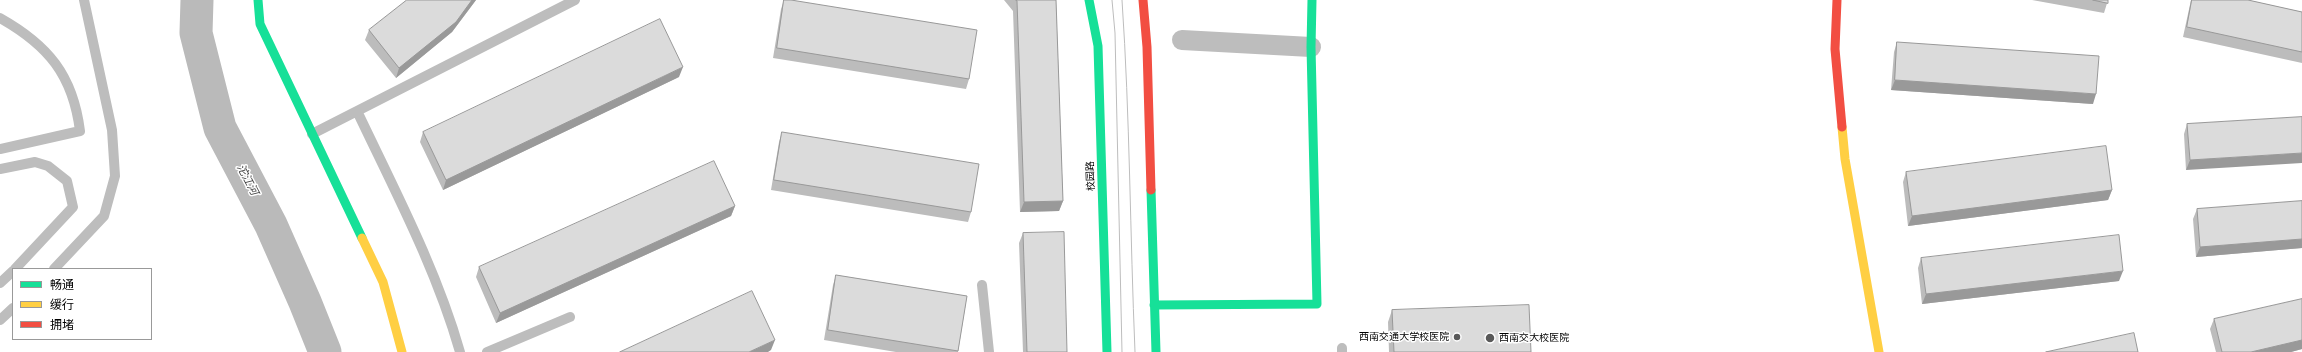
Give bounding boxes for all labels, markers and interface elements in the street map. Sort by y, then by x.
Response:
street label: 校园路 [1084,161,1098,191]
water label: 沱江河 [233,162,261,198]
legend [12,268,152,340]
text: 畅通 [50,277,74,293]
text: 缓行 [50,297,74,313]
text: 拥堵 [50,317,74,333]
place label: 西南交通大学校医院 [1359,331,1449,343]
marker: 西南交通大学校医院 [1452,332,1462,342]
marker: 西南交大校医院 [1484,332,1496,344]
place label: 西南交大校医院 [1499,332,1569,344]

